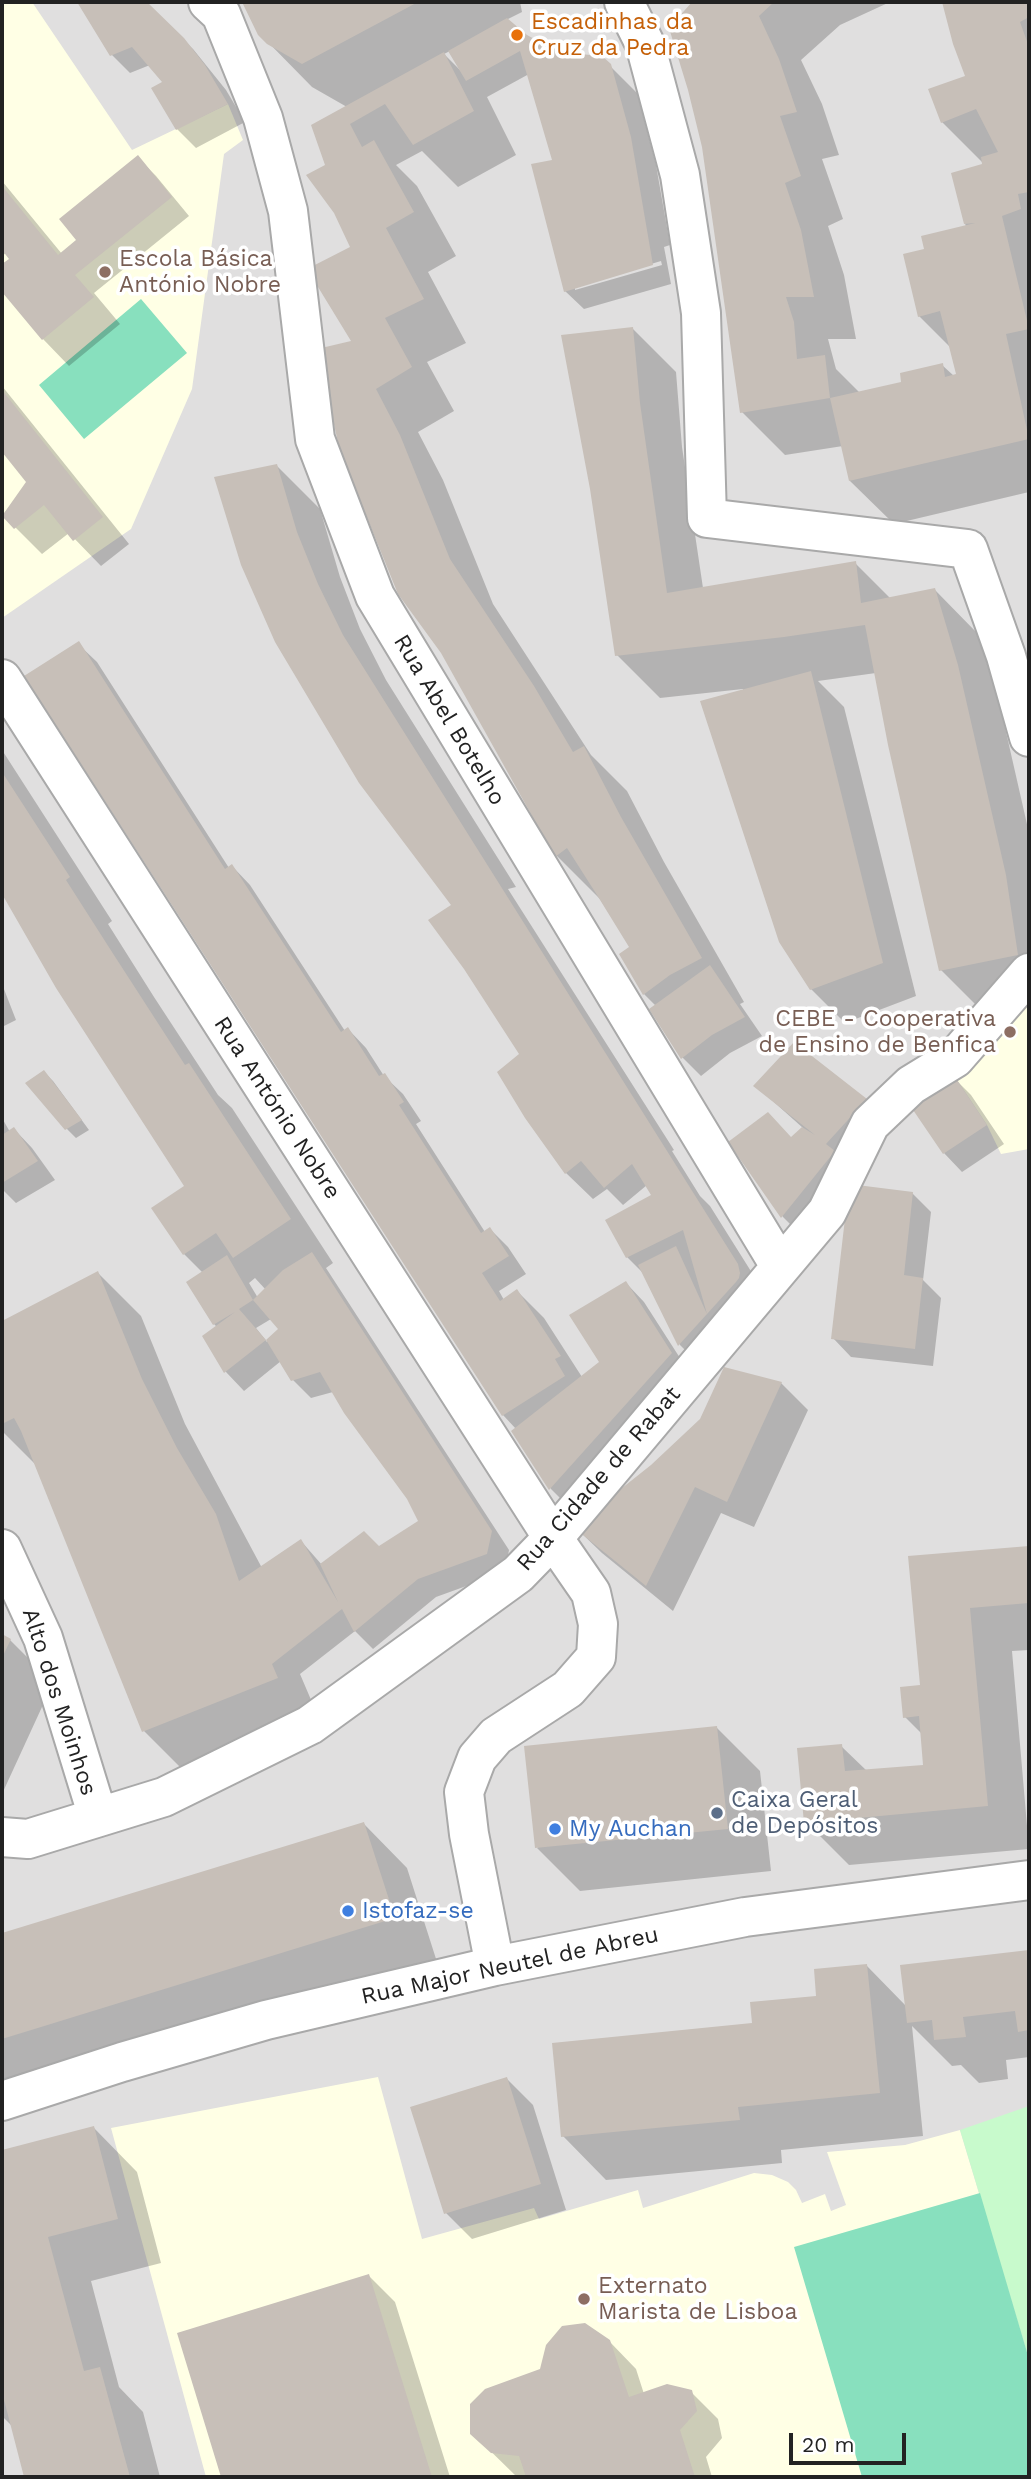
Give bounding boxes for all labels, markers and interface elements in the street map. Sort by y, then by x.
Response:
place label: Escadinhas da Cruz da Pedra [531,8,693,62]
marker: Escadinhas da Cruz da Pedra [509,27,525,43]
place label: Escola Básica António Nobre [119,245,281,299]
marker: Escola Básica António Nobre [97,264,113,280]
street label: Rua Abel Botelho [387,630,511,810]
place label: CEBE - Cooperativa de Ensino de Benfica [758,1005,996,1059]
street label: Rua António Nobre [208,1012,346,1204]
marker: CEBE - Cooperativa de Ensino de Benfica [1002,1024,1018,1040]
street label: Rua Cidade de Rabat [511,1381,687,1577]
street label: Alto dos Moinhos [16,1605,102,1799]
place label: Caixa Geral de Depósitos [731,1786,878,1840]
marker: Caixa Geral de Depósitos [709,1805,725,1821]
place label: My Auchan [569,1815,692,1843]
marker: My Auchan [547,1821,563,1837]
place label: Istofaz-se [362,1897,474,1925]
marker: Istofaz-se [340,1903,356,1919]
street label: Rua Major Neutel de Abreu [359,1921,661,2011]
place label: Externato Marista de Lisboa [598,2272,797,2326]
marker: Externato Marista de Lisboa [576,2291,592,2307]
scale bar [793,2420,910,2464]
text: 20 m [802,2432,854,2457]

